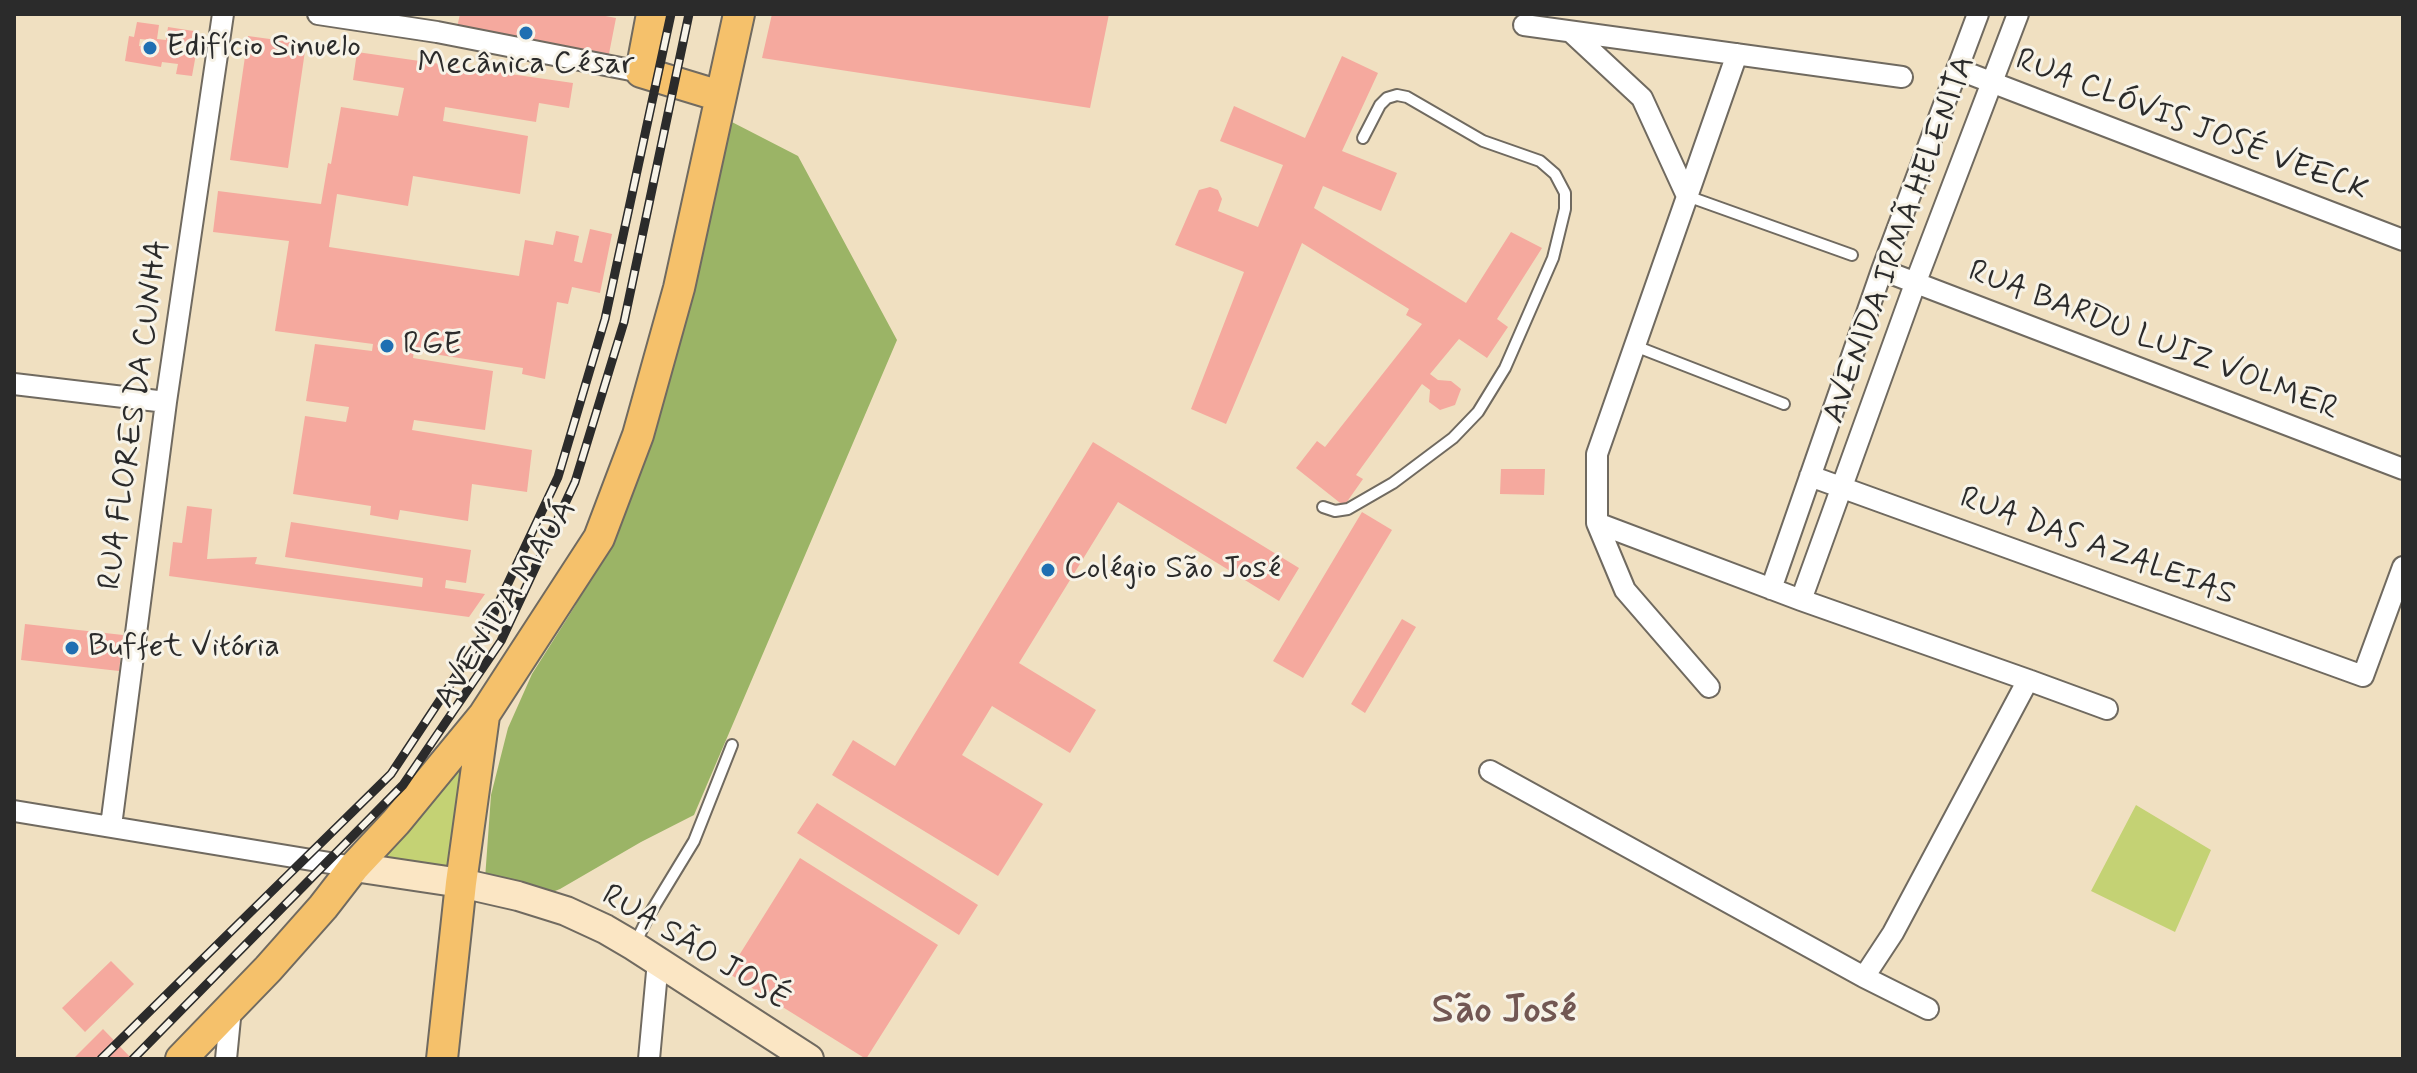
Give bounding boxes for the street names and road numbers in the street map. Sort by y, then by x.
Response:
street label: RUA CLÓVIS JOSÉ VEECK [2010,42,2372,212]
street label: AVENIDA IRMÃ HELENITA [1817,51,1985,429]
street label: RUA FLORES DA CUNHA [92,238,180,592]
street label: RUA BARDU LUIZ VOLMER [1962,254,2344,430]
street label: RUA DAS AZALEIAS [1954,480,2240,616]
street label: AVENIDA MAUÁ [428,494,586,716]
street label: RUA SÃO JOSÉ [594,878,796,1020]

